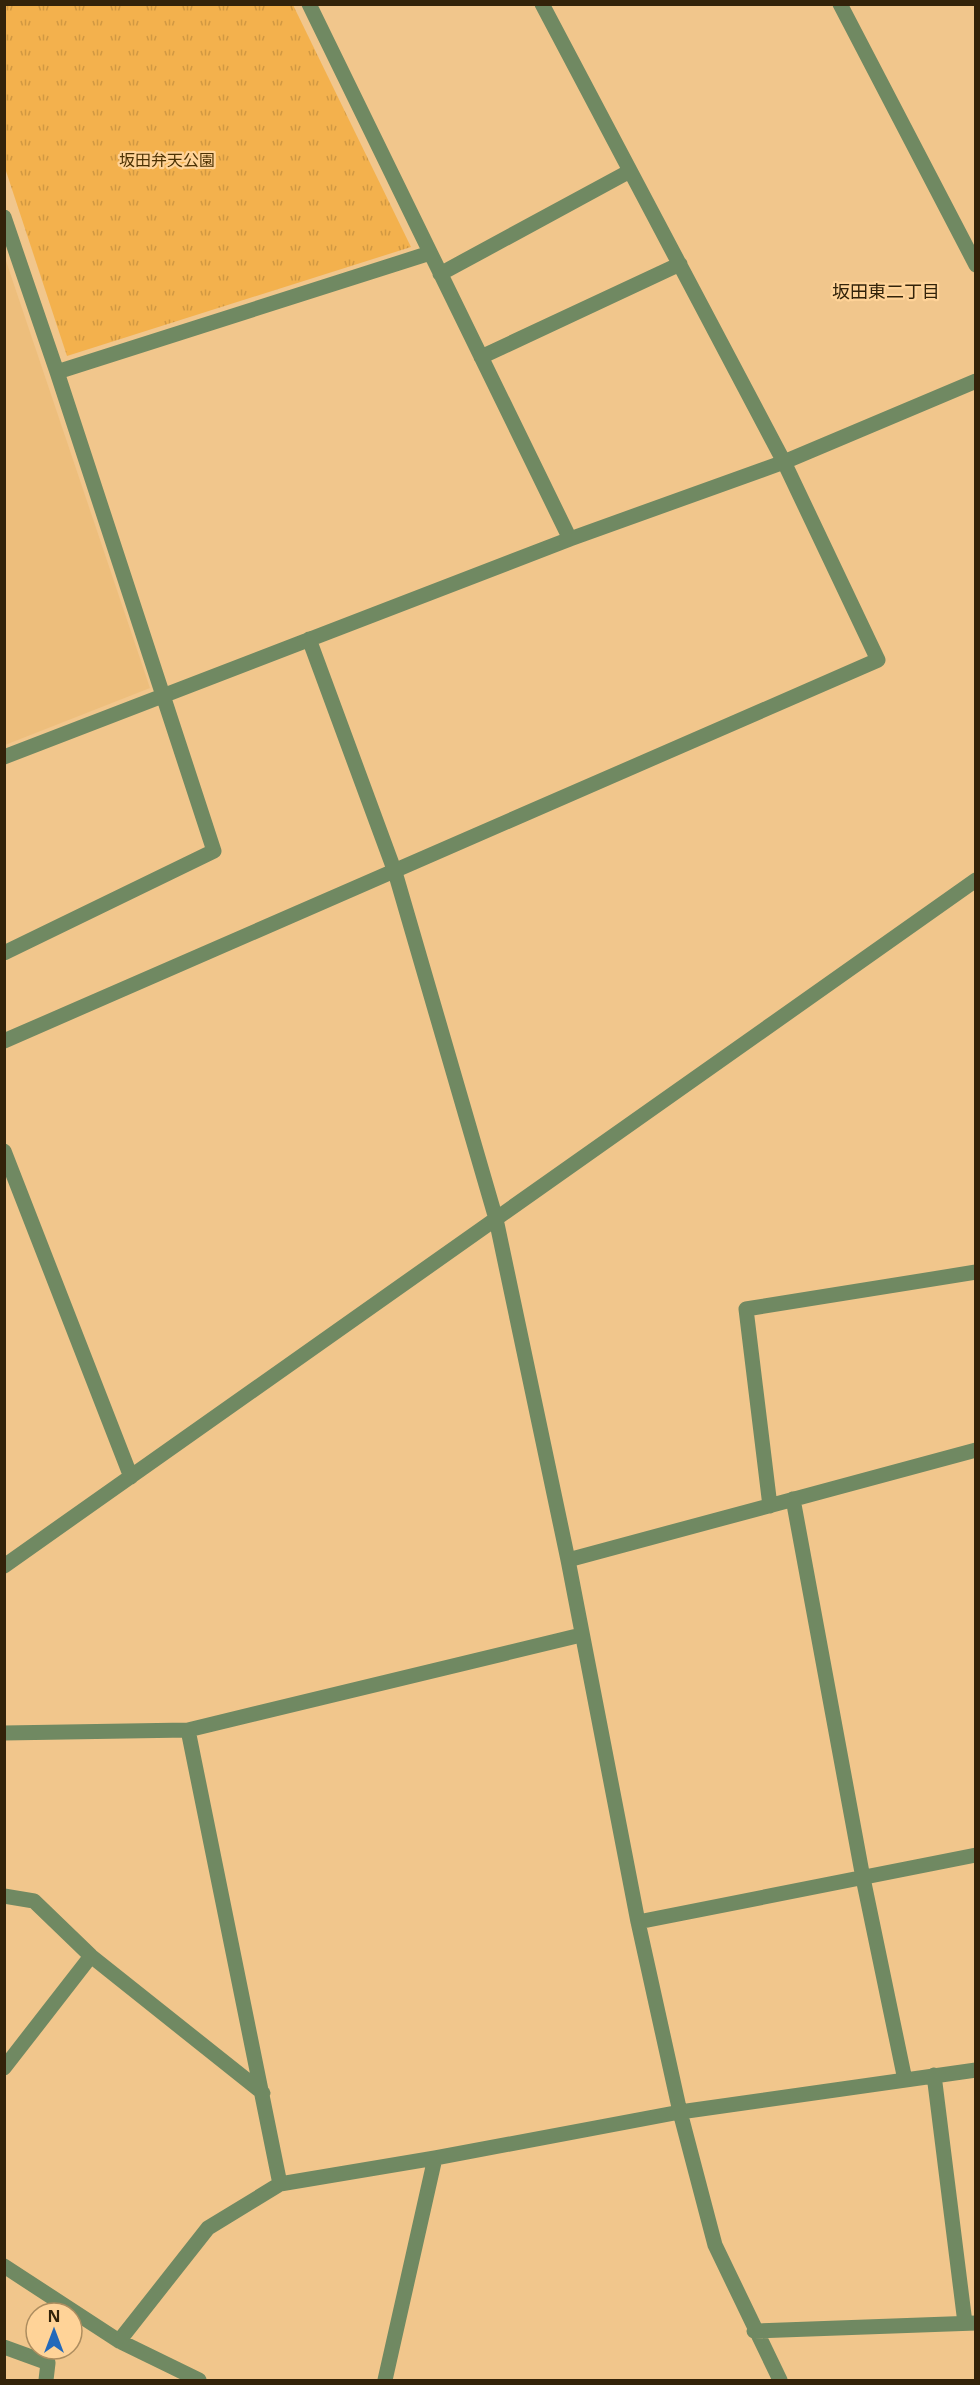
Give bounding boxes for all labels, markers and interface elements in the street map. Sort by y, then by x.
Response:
park label: 坂田弁天公園 [119,149,215,171]
district label: 坂田東二丁目 [832,279,940,303]
north arrow [24,2301,84,2361]
text: N [47,2305,61,2327]

